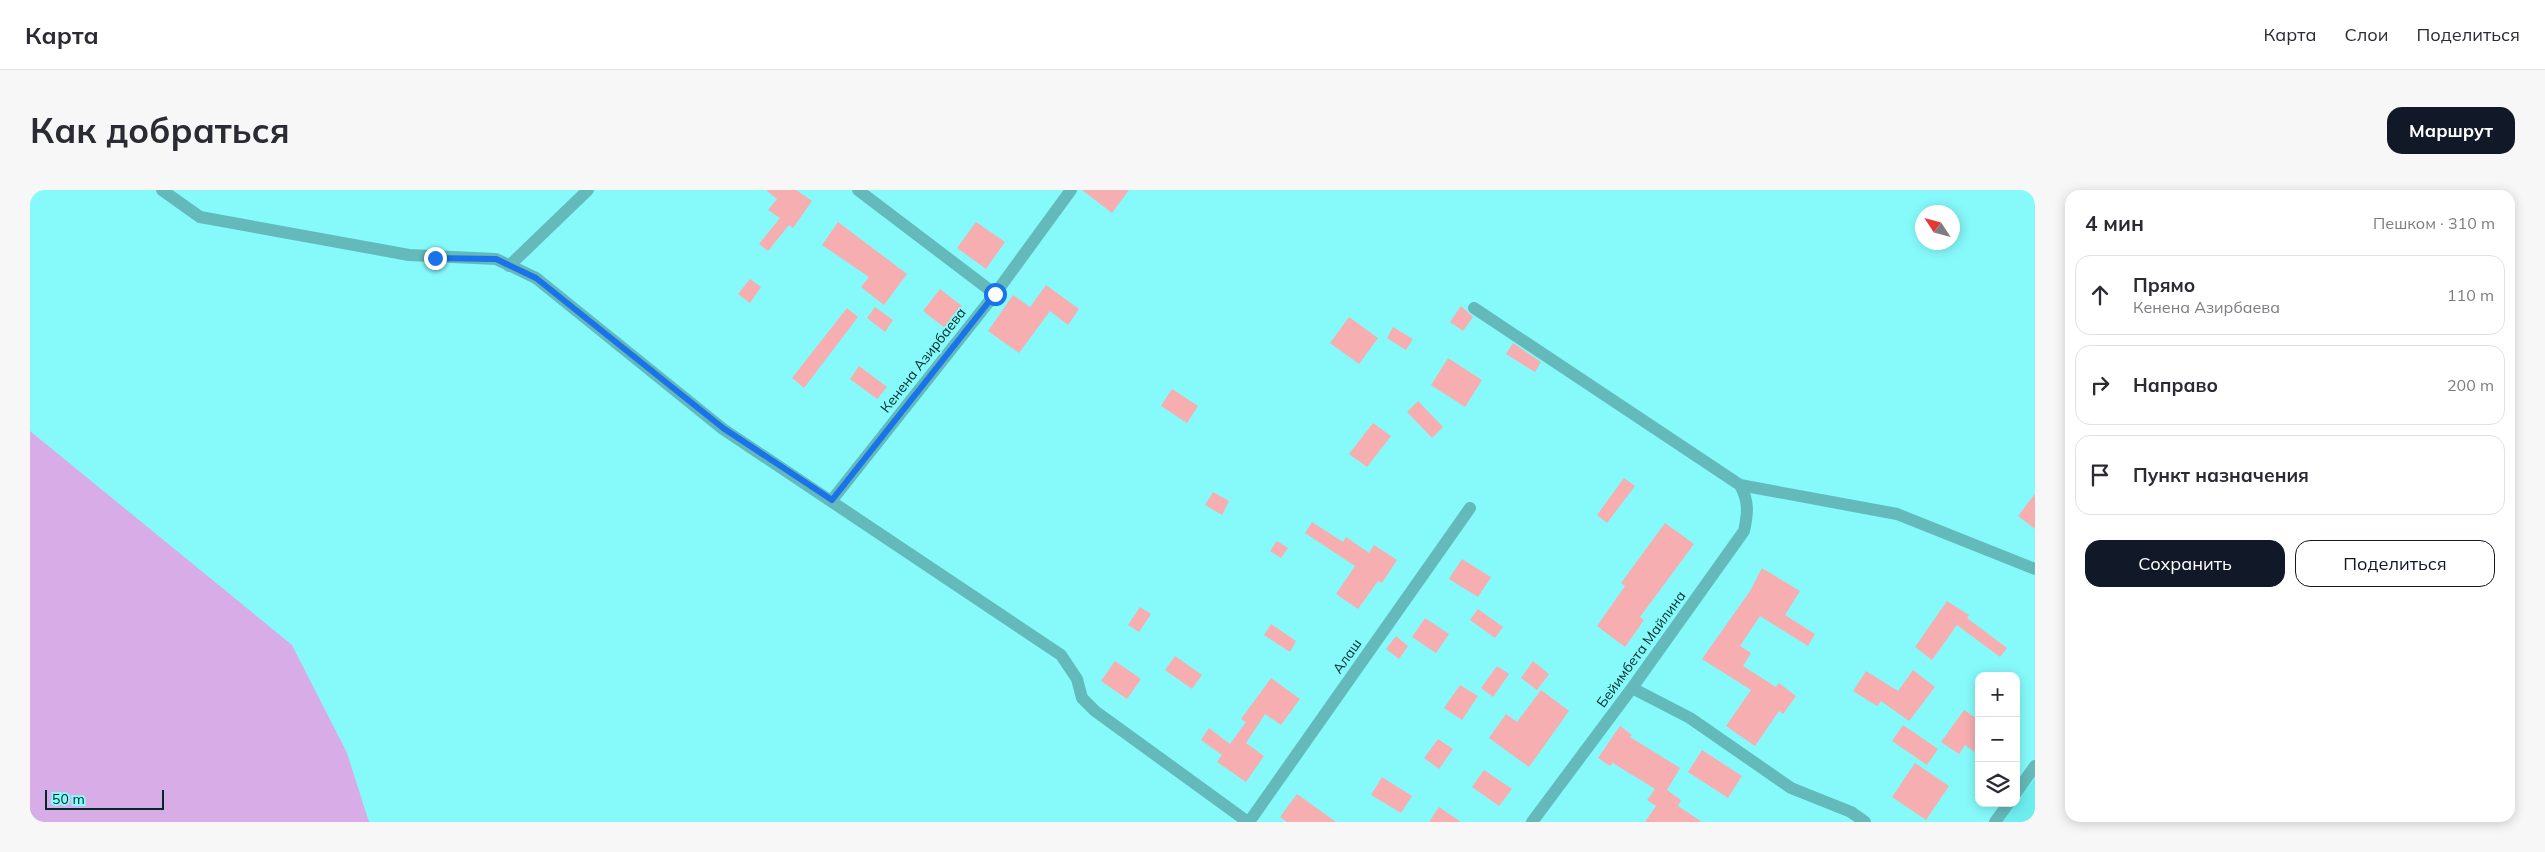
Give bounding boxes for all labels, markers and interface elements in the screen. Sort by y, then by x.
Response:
text: Карта [25,20,99,50]
text: Карта [2264,23,2316,46]
text: Слои [2344,23,2389,46]
text: Поделиться [2417,23,2520,46]
button: Маршрут [2387,107,2515,154]
text: Как добраться [30,108,290,152]
north arrow [1915,205,1960,250]
text: 4 мин [2085,210,2144,236]
text: Пешком · 310 m [2373,213,2495,233]
route end [424,247,447,270]
text: Прямо [2133,273,2195,297]
icon: ahead [2086,281,2114,309]
route start [984,283,1007,306]
text: 110 m [2447,285,2494,305]
text: Кенена Азирбаева [2133,297,2280,317]
street label: Кенена Азирбаева [876,304,970,416]
icon: right [2086,371,2114,399]
text: Направо [2133,373,2218,397]
text: 200 m [2447,375,2494,395]
icon: arrive [2086,461,2114,489]
text: Пункт назначения [2133,463,2309,487]
button: Сохранить [2085,540,2285,587]
button: Поделиться [2295,540,2495,587]
street label: Бейимбета Майлина [1593,587,1689,711]
street label: Алаш [1329,635,1365,677]
map controls [1975,672,2020,807]
button: + [1975,672,2020,717]
button: − [1975,717,2020,762]
button: layers [1975,762,2020,807]
scale bar [45,787,164,810]
text: 50 m [52,790,85,808]

